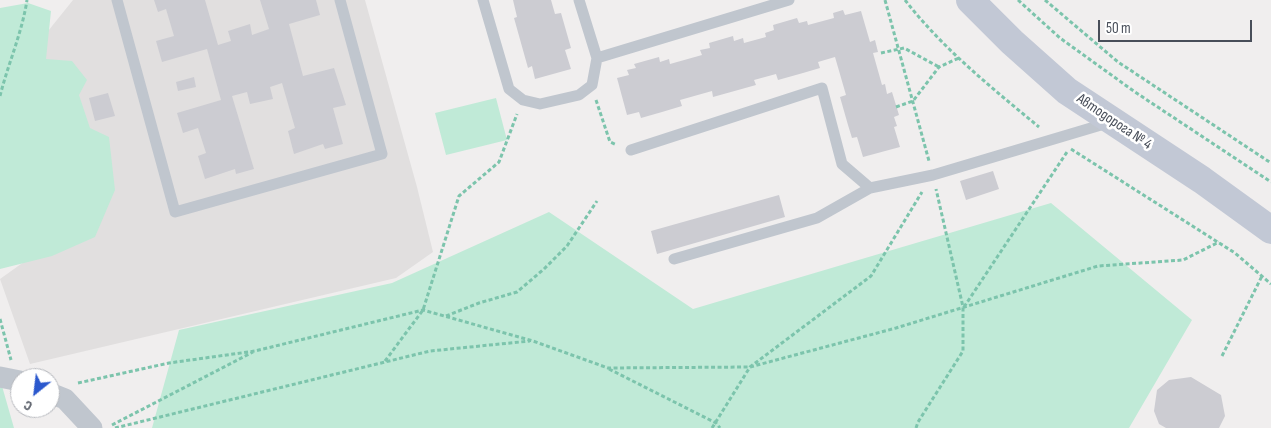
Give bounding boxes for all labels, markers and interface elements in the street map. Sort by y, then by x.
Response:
scale bar [1101,10,1255,42]
text: 50 m [1106,19,1131,38]
street label: Автодорога № 4 [1073,90,1155,154]
north arrow [10,368,60,418]
text: С [21,397,35,415]

